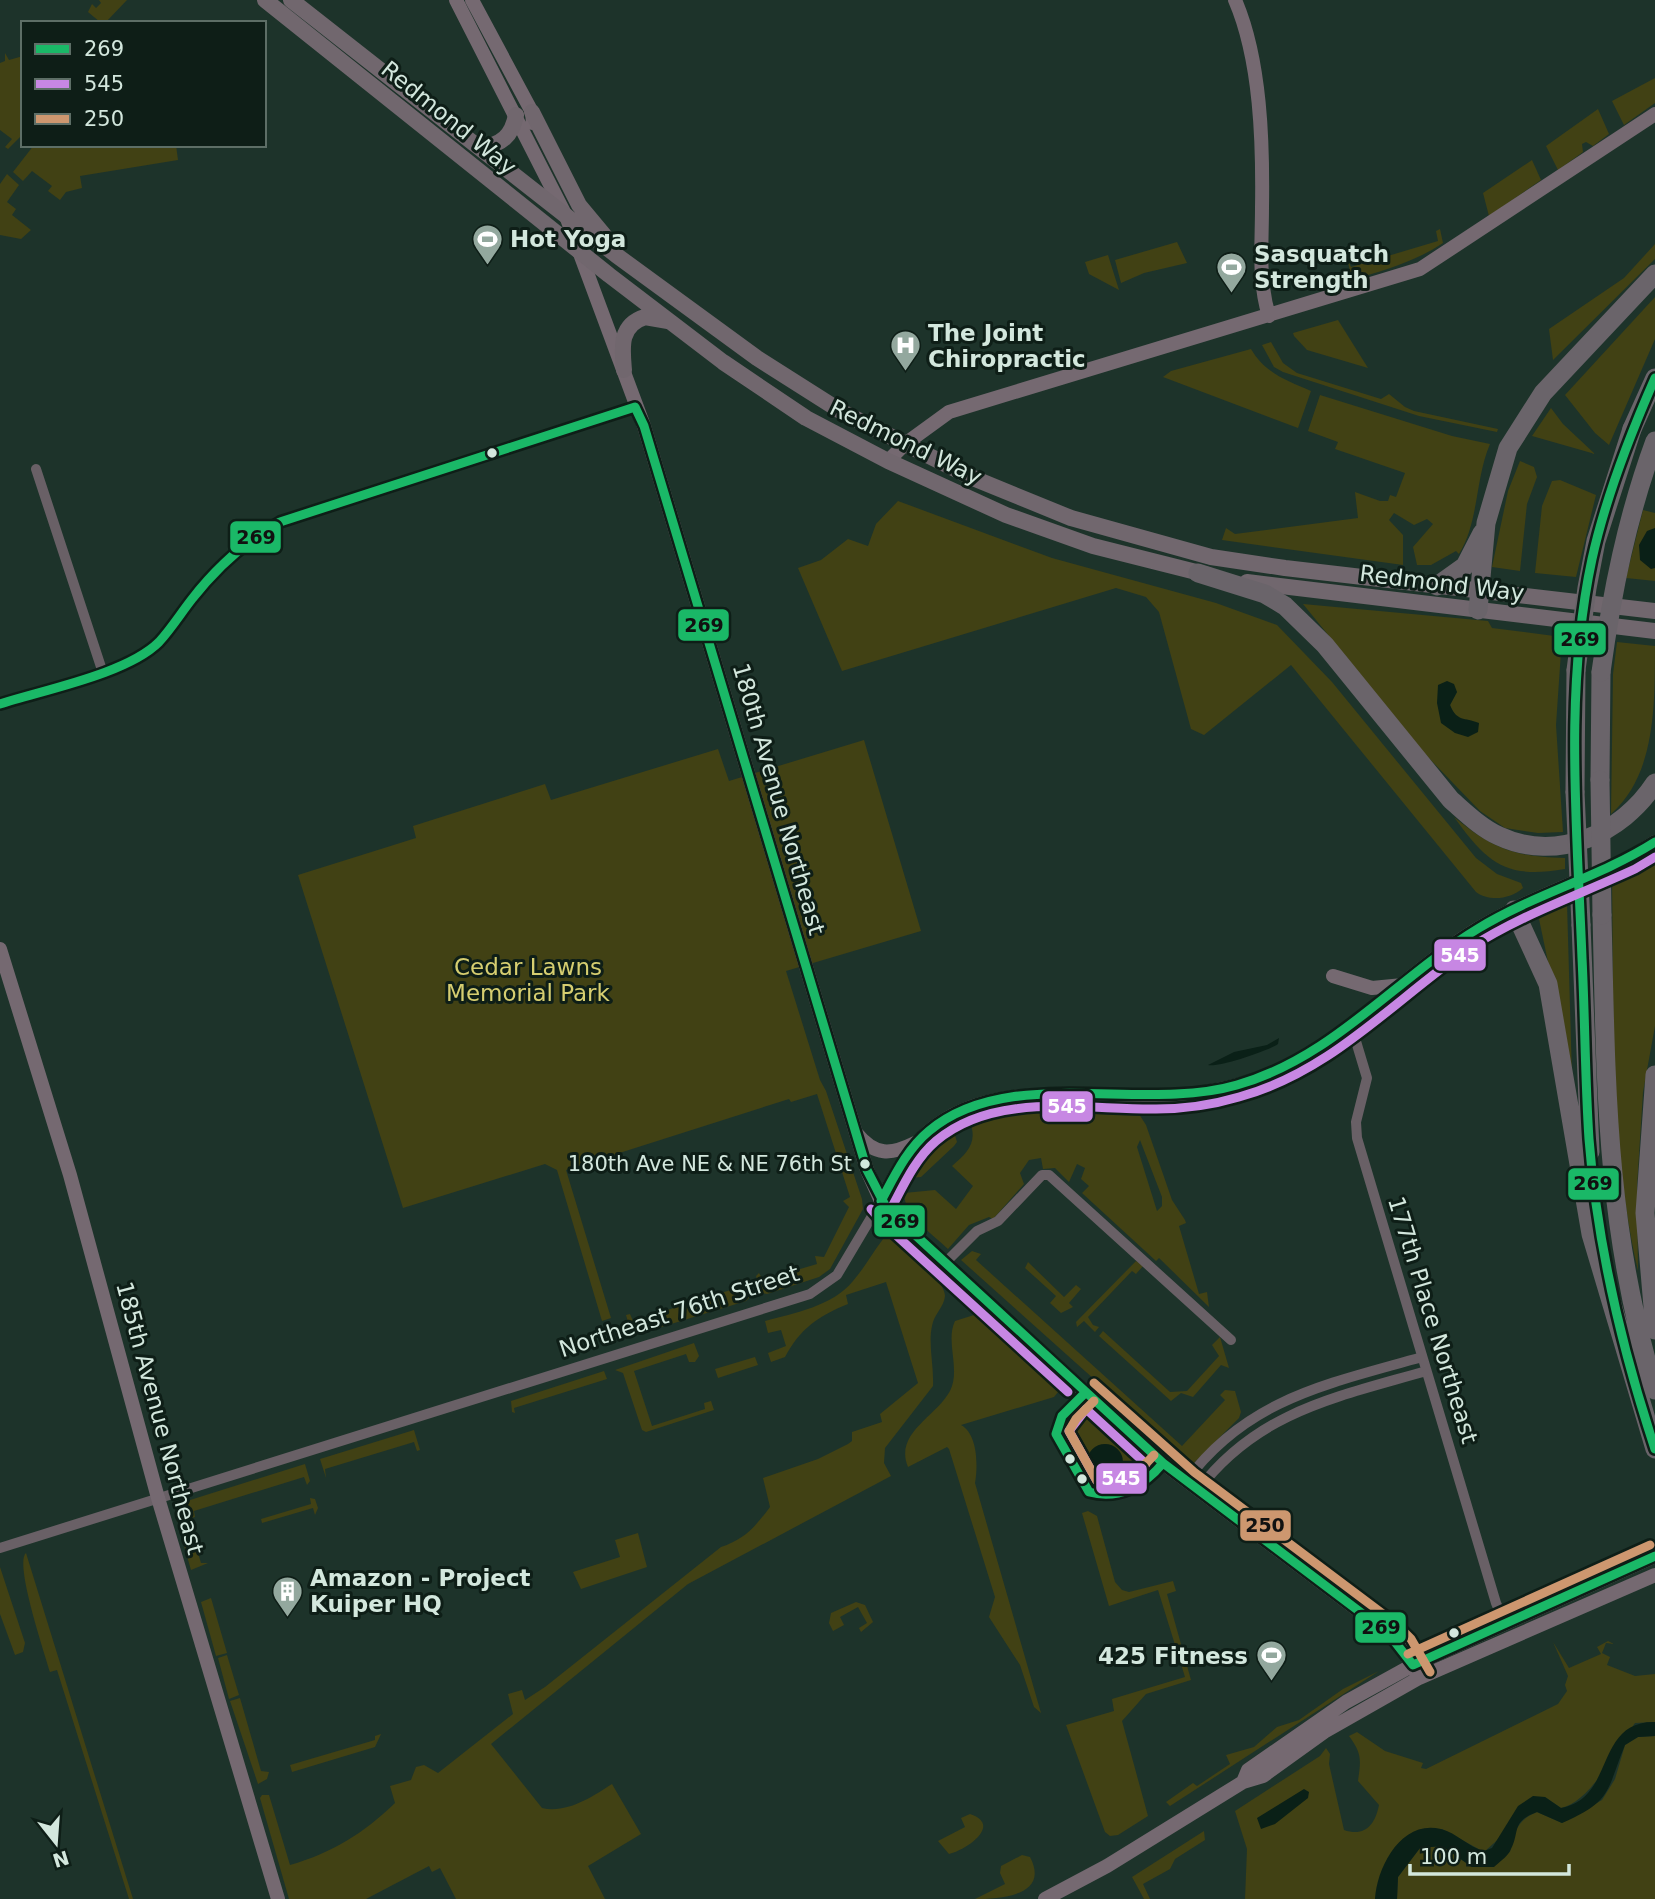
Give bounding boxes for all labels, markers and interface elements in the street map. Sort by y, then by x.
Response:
legend [21,21,266,147]
text: 269 [84,37,124,61]
street label: Redmond Way [376,56,522,180]
text: 545 [84,72,124,96]
text: 250 [84,107,124,131]
sports icon: Hot Yoga [470,222,504,266]
place label: Hot Yoga [510,226,626,252]
place label: Sasquatch Strength [1254,241,1389,293]
sports icon: Sasquatch Strength [1214,250,1248,294]
place label: The Joint Chiropractic [928,320,1086,372]
hospital icon: The Joint Chiropractic [888,329,922,373]
street label: Redmond Way [826,394,986,490]
unlabelled marker [485,446,499,460]
line badge: 269 [229,520,282,554]
text: 269 [236,526,276,548]
street label: Redmond Way [1358,560,1526,606]
line badge: 269 [677,608,730,642]
text: 269 [684,614,724,636]
line badge: 269 [1553,622,1607,656]
text: 269 [1560,628,1600,650]
street label: 180th Avenue Northeast [728,660,830,938]
line badge: 545 [1433,938,1487,972]
text: 545 [1440,944,1480,966]
park label: Cedar Lawns Memorial Park [446,954,611,1006]
line badge: 545 [1041,1090,1094,1123]
text: 545 [1047,1095,1087,1117]
place label: 180th Ave NE & NE 76th St [568,1152,852,1176]
marker: 180th Ave NE & NE 76th St [858,1157,872,1171]
line badge: 269 [1567,1167,1620,1201]
text: 269 [1573,1172,1613,1194]
street label: 177th Place Northeast [1383,1193,1483,1447]
line badge: 269 [873,1204,926,1238]
text: 269 [880,1210,920,1232]
street label: Northeast 76th Street [556,1260,802,1362]
street label: 185th Avenue Northeast [111,1279,209,1557]
unlabelled marker [1063,1452,1077,1466]
line badge: 545 [1095,1462,1148,1495]
text: 545 [1101,1467,1141,1489]
unlabelled marker [1075,1472,1089,1486]
line badge: 250 [1239,1509,1292,1542]
text: 250 [1245,1514,1285,1536]
place label: Amazon - Project Kuiper HQ [310,1565,531,1617]
building icon: Amazon - Project Kuiper HQ [270,1574,304,1618]
line badge: 269 [1354,1611,1407,1644]
text: 269 [1361,1616,1401,1638]
unlabelled marker [1447,1626,1461,1640]
sports icon: 425 Fitness [1254,1639,1288,1683]
place label: 425 Fitness [1098,1643,1248,1669]
north arrow [21,1808,91,1878]
scale bar [1410,1832,1569,1876]
text: 100 m [1420,1845,1487,1869]
text: N [50,1846,72,1872]

